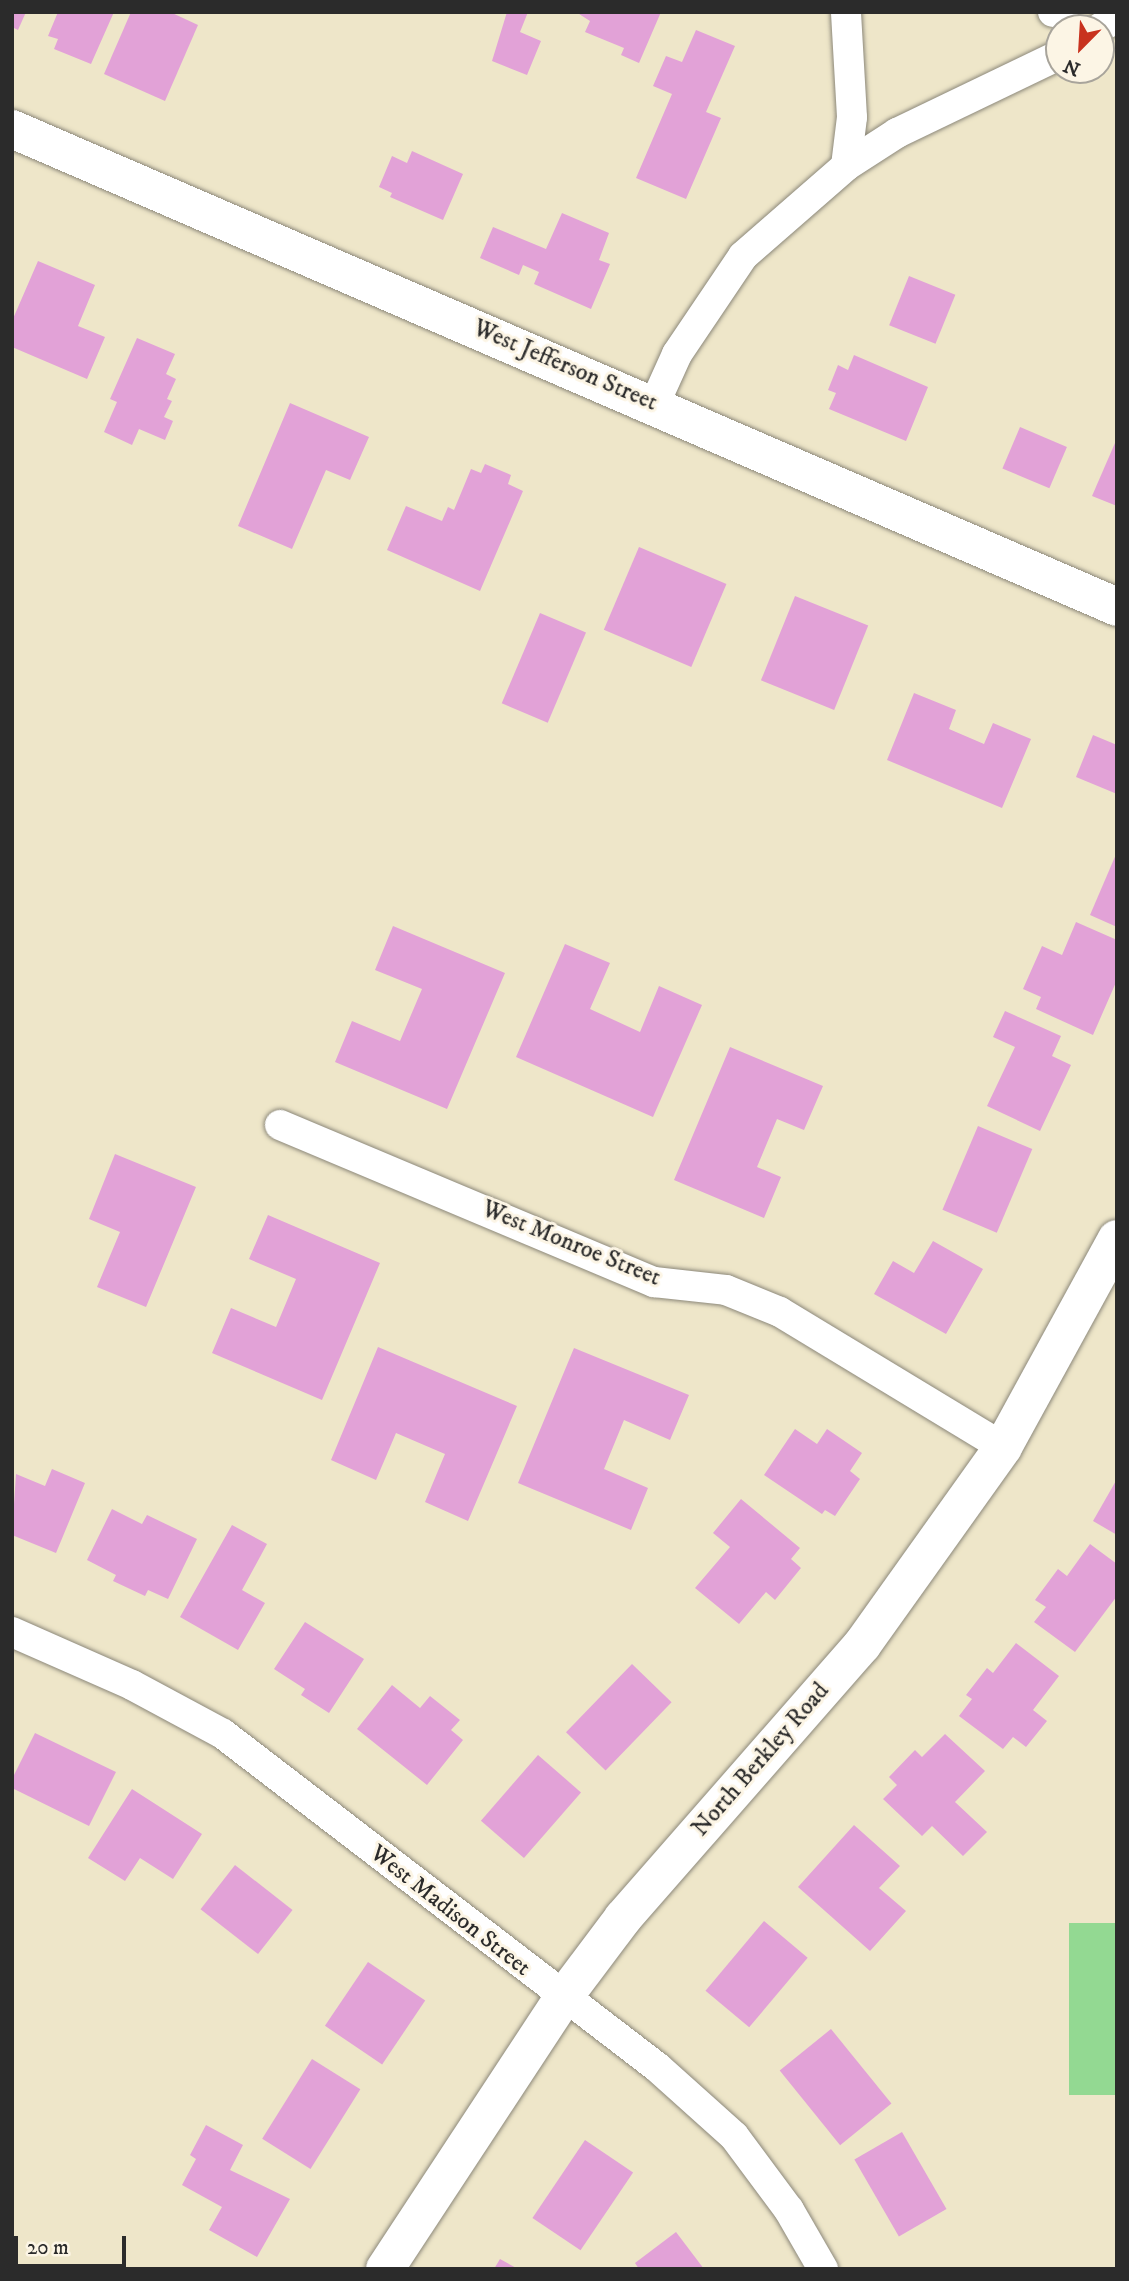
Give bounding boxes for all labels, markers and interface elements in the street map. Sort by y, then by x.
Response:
north arrow [1045,14,1115,84]
text: N [1060,53,1084,80]
street label: West Jefferson Street [469,314,661,418]
street label: West Monroe Street [478,1195,664,1293]
street label: North Berkley Road [686,1677,836,1843]
street label: West Madison Street [364,1839,536,1983]
scale bar [18,2222,130,2266]
text: 20 m [27,2235,69,2261]

